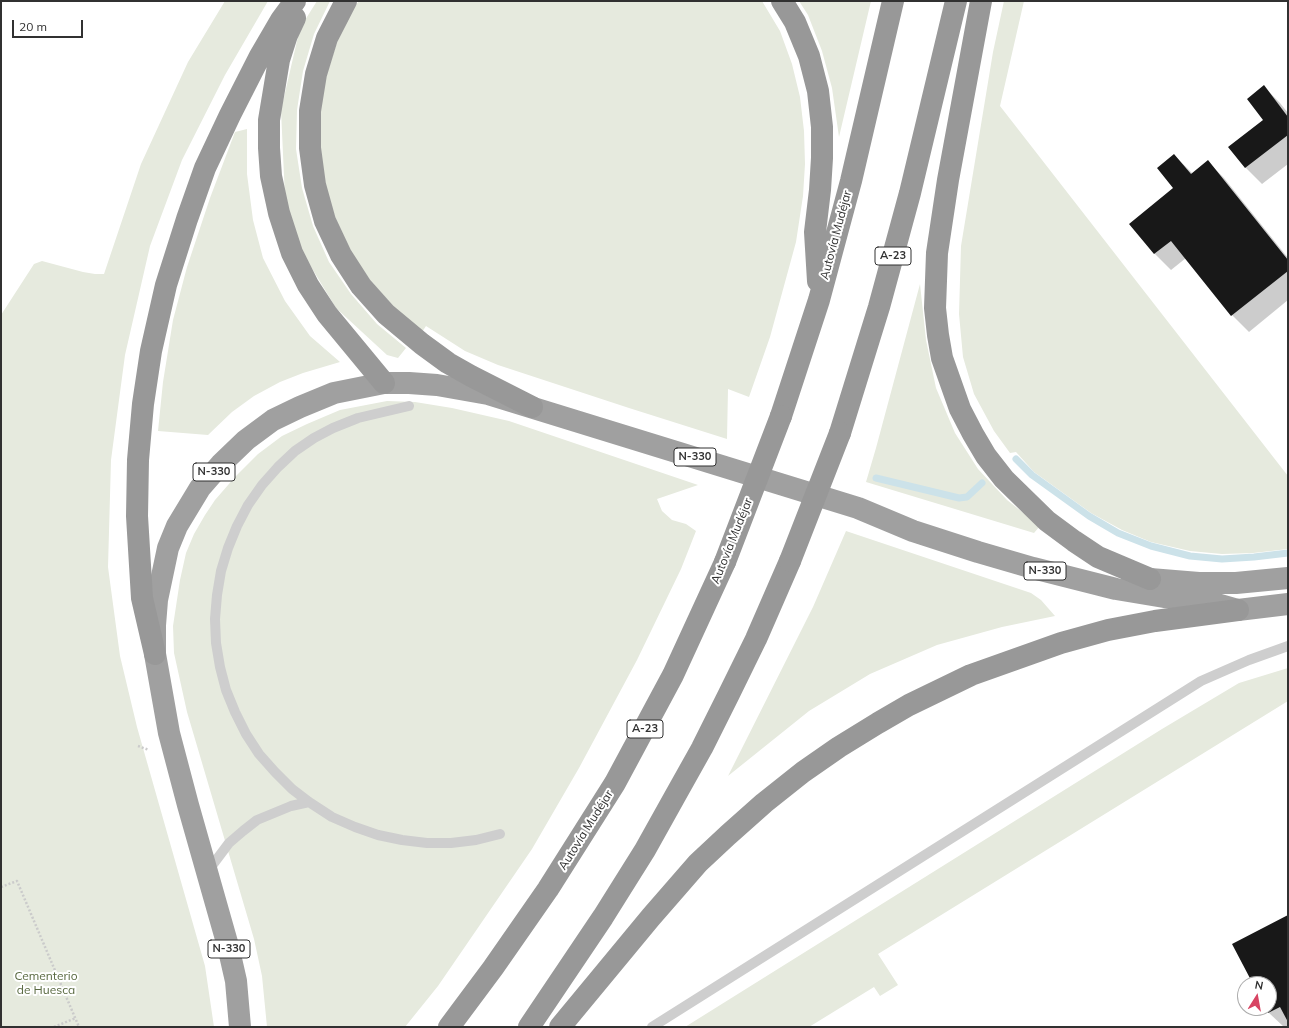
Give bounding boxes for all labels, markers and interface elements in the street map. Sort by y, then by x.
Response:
scale bar [14,12,85,38]
text: 20 m [19,19,47,34]
street label: Autovía Mudéjar [817,189,855,281]
road number: A-23 [875,247,911,265]
road number: N-330 [674,448,716,466]
road number: N-330 [193,463,235,481]
street label: Autovía Mudéjar [708,496,756,586]
road number: N-330 [1024,562,1066,580]
road number: A-23 [627,720,663,738]
street label: Autovía Mudéjar [556,787,616,873]
road number: N-330 [208,940,250,958]
park label: Cementerio de Huesca [14,969,78,997]
north arrow [1237,976,1277,1016]
text: N [1254,978,1265,993]

